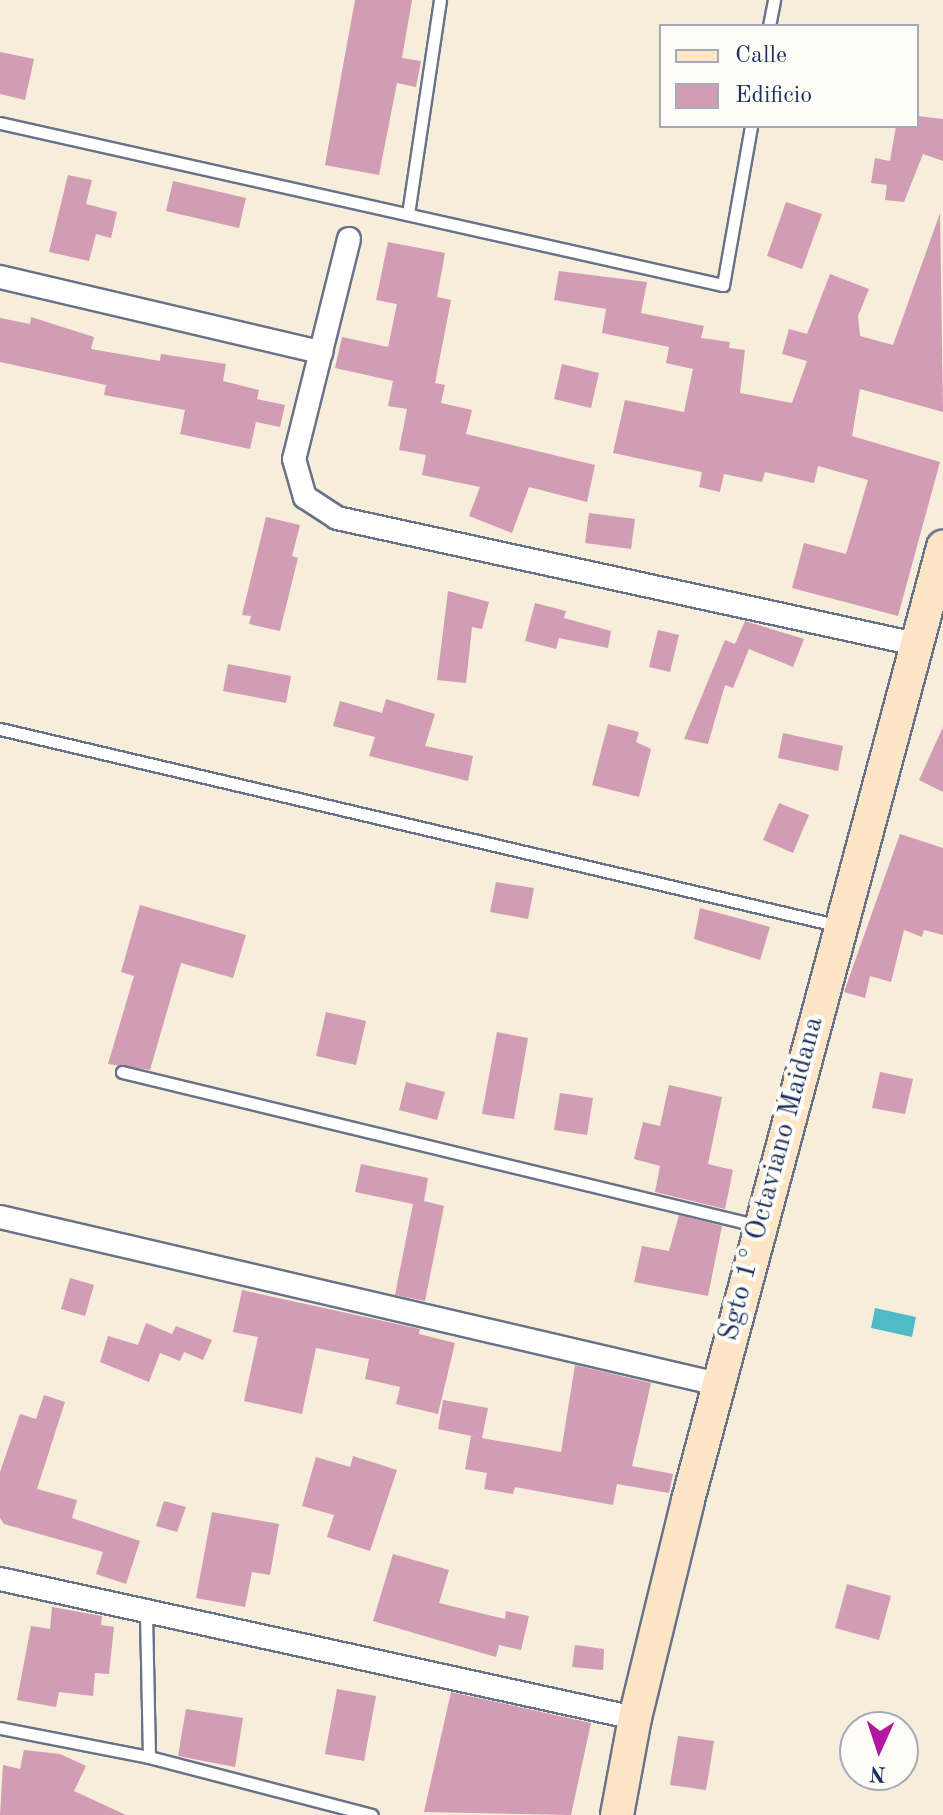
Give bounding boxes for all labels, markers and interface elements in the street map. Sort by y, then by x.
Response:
legend [659,24,919,128]
text: Calle [735,44,787,68]
text: Edificio [735,84,812,108]
street label: Sgto 1° Octaviano Maidana [713,1013,831,1345]
north arrow [839,1711,919,1791]
text: N [869,1762,887,1784]

